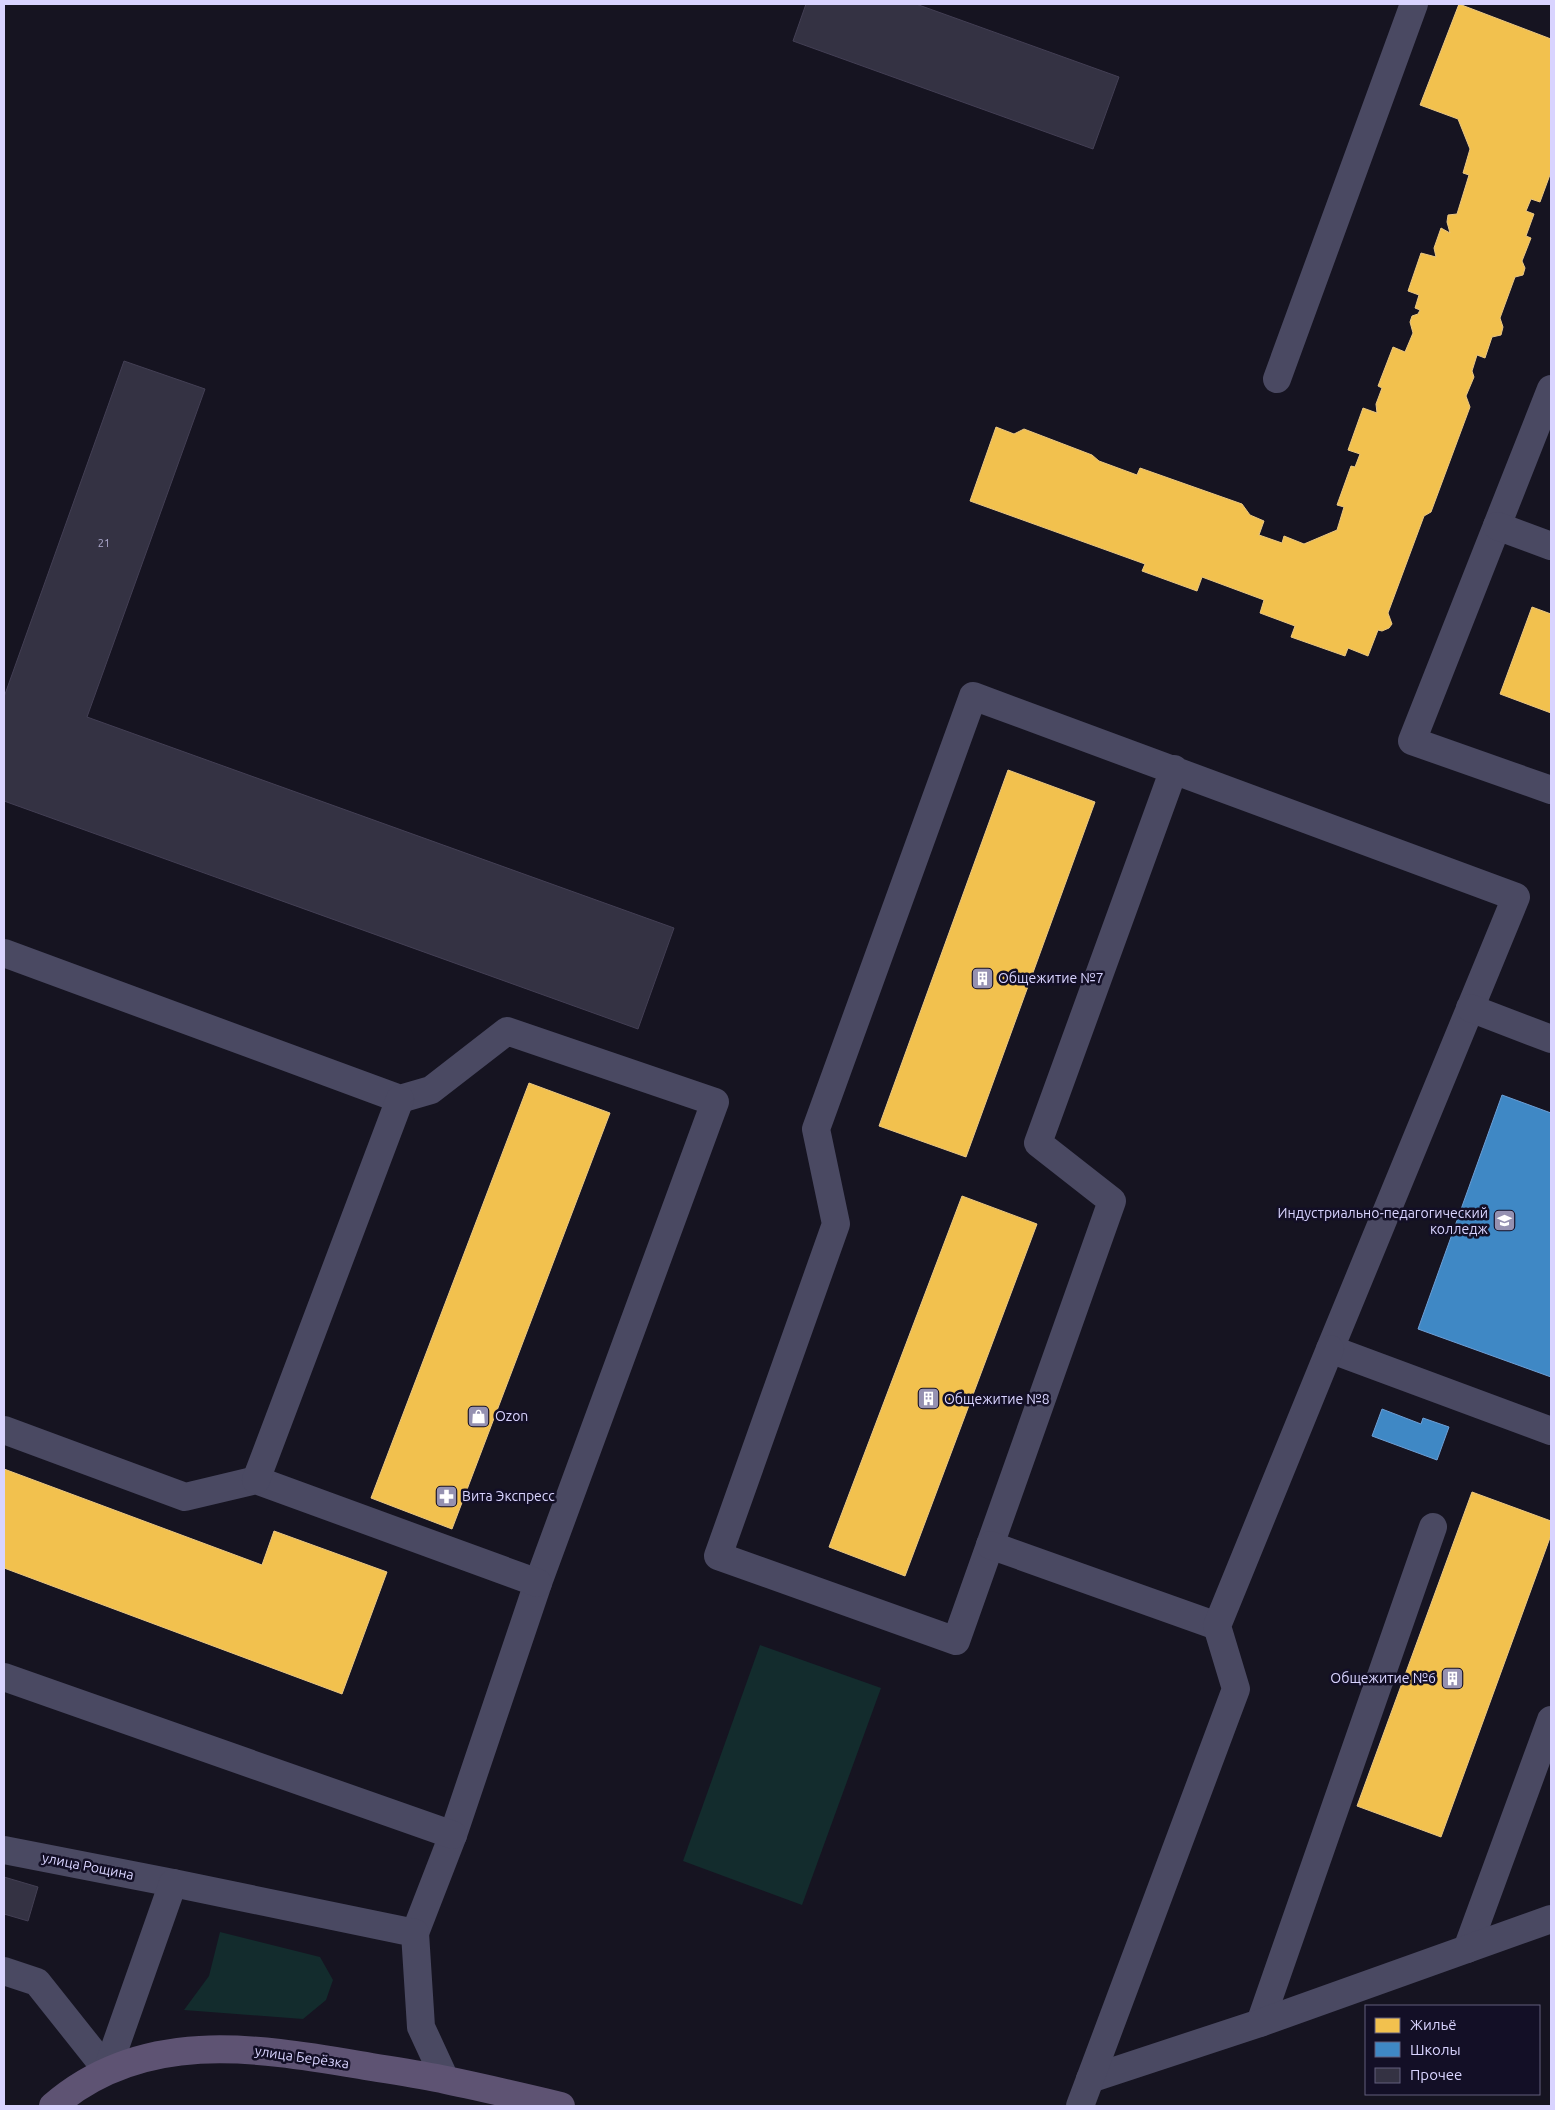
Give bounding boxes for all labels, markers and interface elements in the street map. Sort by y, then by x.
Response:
house number: 21 [98,537,110,549]
building icon: Общежитие №7 [970,966,994,990]
place label: Общежитие №7 [998,970,1104,986]
place label: Индустриально-педагогический колледж [1278,1205,1489,1237]
school or university icon: Индустриально-педагогический колледж [1492,1209,1516,1233]
building icon: Общежитие №8 [916,1387,940,1411]
place label: Общежитие №8 [944,1391,1050,1407]
shop icon: Ozon [467,1404,491,1428]
place label: Ozon [495,1408,528,1424]
pharmacy icon: Вита Экспресс [434,1484,458,1508]
place label: Вита Экспресс [462,1488,555,1504]
building icon: Общежитие №6 [1440,1666,1464,1690]
place label: Общежитие №6 [1330,1670,1436,1686]
street label: улица Рощина [41,1849,135,1883]
legend [1365,2005,1540,2095]
text: Жильё [1410,2016,1457,2033]
text: Школы [1410,2041,1461,2058]
street label: улица Берёзка [254,2042,350,2072]
text: Прочее [1410,2066,1462,2083]

